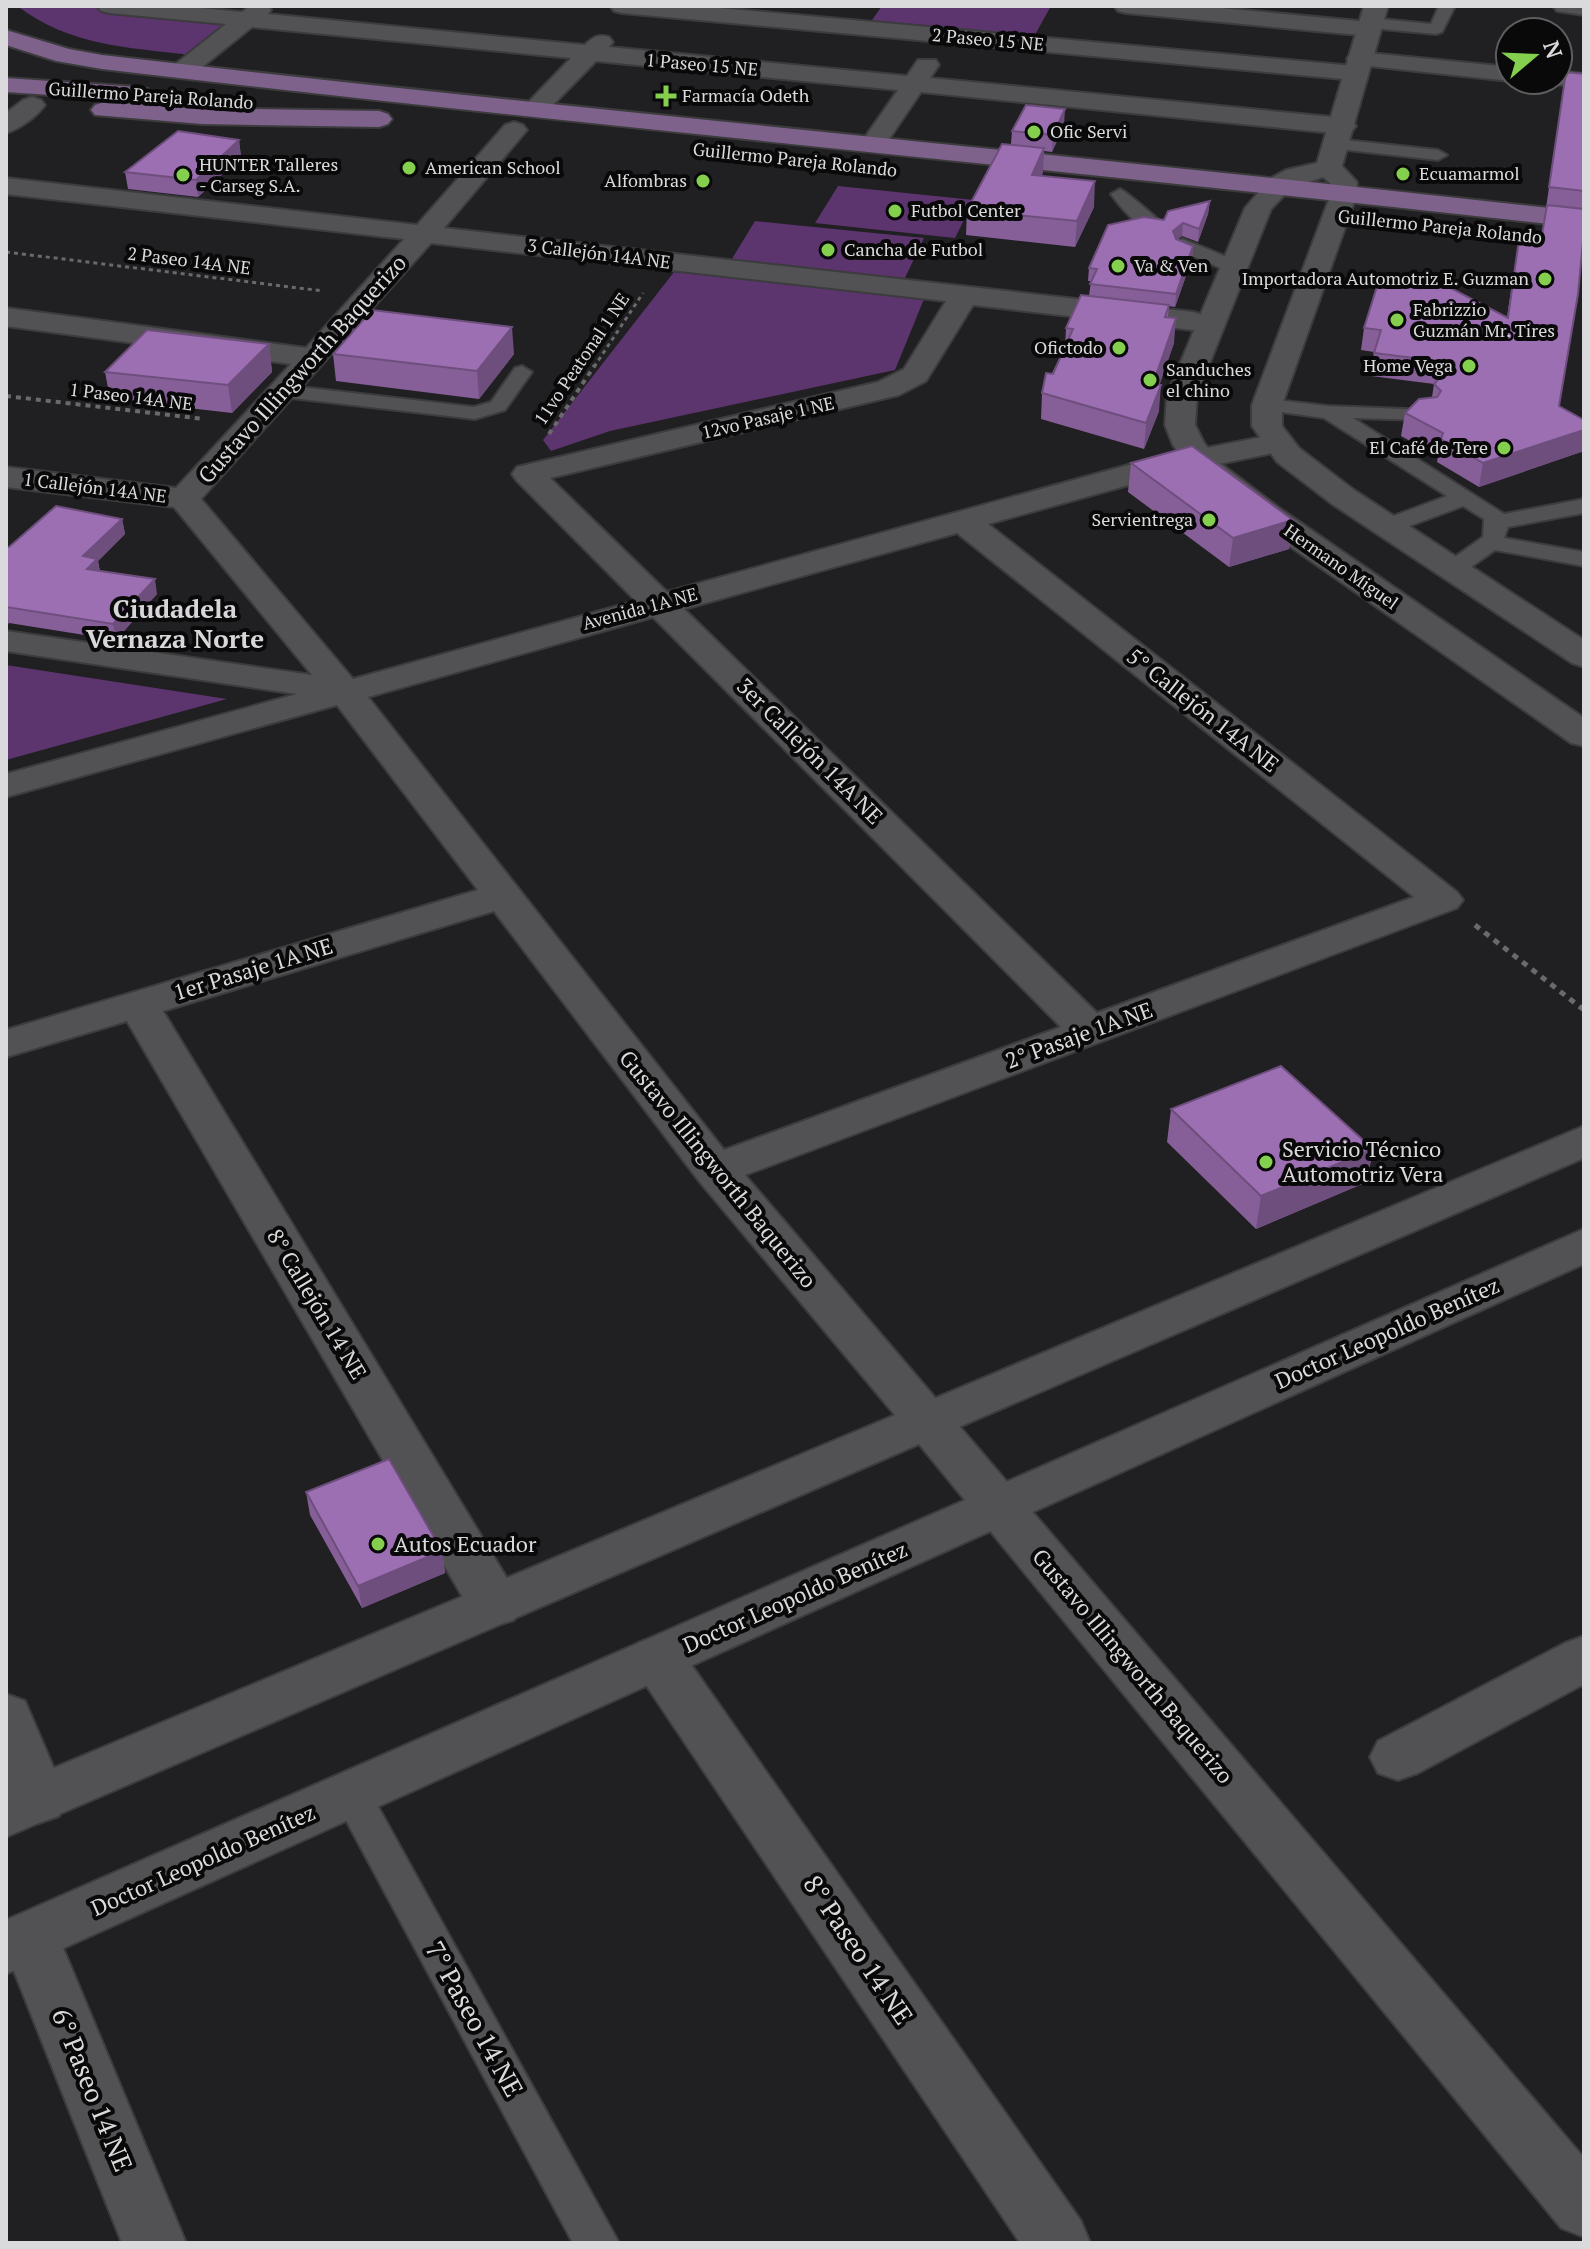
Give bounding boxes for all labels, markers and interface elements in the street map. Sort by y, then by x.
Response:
north arrow [1494,16,1574,96]
street label: 2 Paseo 15 NE [931,22,1045,56]
text: N [1537,37,1570,62]
street label: 1 Paseo 15 NE [645,47,759,81]
street label: Guillermo Pareja Rolando [48,76,254,114]
place label: Farmacía Odeth [682,83,810,107]
marker: Farmacía Odeth [657,87,675,105]
place label: Ofic Servi [1050,119,1127,143]
marker: Ofic Servi [1025,123,1043,141]
street label: Guillermo Pareja Rolando [692,136,899,182]
place label: HUNTER Talleres - Carseg S.A. [199,152,338,197]
place label: American School [425,155,561,179]
marker: American School [400,159,418,177]
place label: Ecuamarmol [1419,161,1520,185]
marker: Ecuamarmol [1394,165,1412,183]
marker: HUNTER Talleres - Carseg S.A. [174,166,192,184]
place label: Alfombras [604,168,687,192]
marker: Alfombras [694,172,712,190]
place label: Futbol Center [911,198,1021,222]
marker: Futbol Center [886,202,904,220]
street label: Guillermo Pareja Rolando [1337,203,1544,249]
street label: 3 Callejón 14A NE [526,232,672,274]
place label: Cancha de Futbol [844,237,983,261]
street label: 2 Paseo 14A NE [126,241,252,279]
marker: Cancha de Futbol [819,241,837,259]
street label: Gustavo Illingworth Baquerizo [191,248,412,489]
place label: Va & Ven [1134,253,1209,277]
marker: Va & Ven [1109,257,1127,275]
place label: Importadora Automotriz E. Guzman [1242,266,1529,290]
marker: Importadora Automotriz E. Guzman [1536,270,1554,288]
street label: 11vo Peatonal 1 NE [528,288,634,429]
place label: Fabrizzio Guzmán Mr. Tires [1413,297,1555,342]
marker: Fabrizzio Guzmán Mr. Tires [1388,311,1406,329]
place label: Ofictodo [1034,335,1103,359]
marker: Ofictodo [1110,339,1128,357]
place label: Home Vega [1363,353,1453,377]
place label: Sanduches el chino [1166,357,1252,402]
marker: Home Vega [1460,357,1478,375]
marker: Sanduches el chino [1141,371,1159,389]
street label: 1 Paseo 14A NE [68,377,194,415]
street label: 12vo Pasaje 1 NE [699,390,836,444]
place label: El Café de Tere [1369,435,1488,459]
marker: El Café de Tere [1495,439,1513,457]
street label: 1 Callejón 14A NE [22,466,168,508]
place label: Servientrega [1092,507,1193,531]
marker: Servientrega [1200,511,1218,529]
street label: Hermano Miguel [1280,518,1403,614]
street label: Avenida 1A NE [580,581,700,635]
district label: Ciudadela Vernaza Norte [86,591,264,655]
street label: 5° Callejón 14A NE [1121,641,1285,778]
street label: 3er Callejón 14A NE [731,671,890,830]
street label: 1er Pasaje 1A NE [170,931,336,1006]
street label: 2° Pasaje 1A NE [1001,994,1156,1075]
street label: Gustavo Illingworth Baquerizo [613,1044,823,1294]
place label: Servicio Técnico Automotriz Vera [1282,1134,1443,1188]
marker: Servicio Técnico Automotriz Vera [1257,1153,1275,1171]
street label: 8° Callejón 14 NE [261,1223,374,1384]
street label: Doctor Leopoldo Benítez [1270,1270,1503,1395]
place label: Autos Ecuador [394,1529,537,1558]
street label: Doctor Leopoldo Benítez [678,1534,911,1659]
marker: Autos Ecuador [369,1535,387,1553]
street label: Gustavo Illingworth Baquerizo [1027,1542,1240,1789]
street label: Doctor Leopoldo Benítez [86,1797,319,1922]
street label: 8° Paseo 14 NE [796,1868,921,2031]
street label: 7° Paseo 14 NE [418,1935,532,2102]
street label: 6° Paseo 14 NE [45,2003,141,2176]

